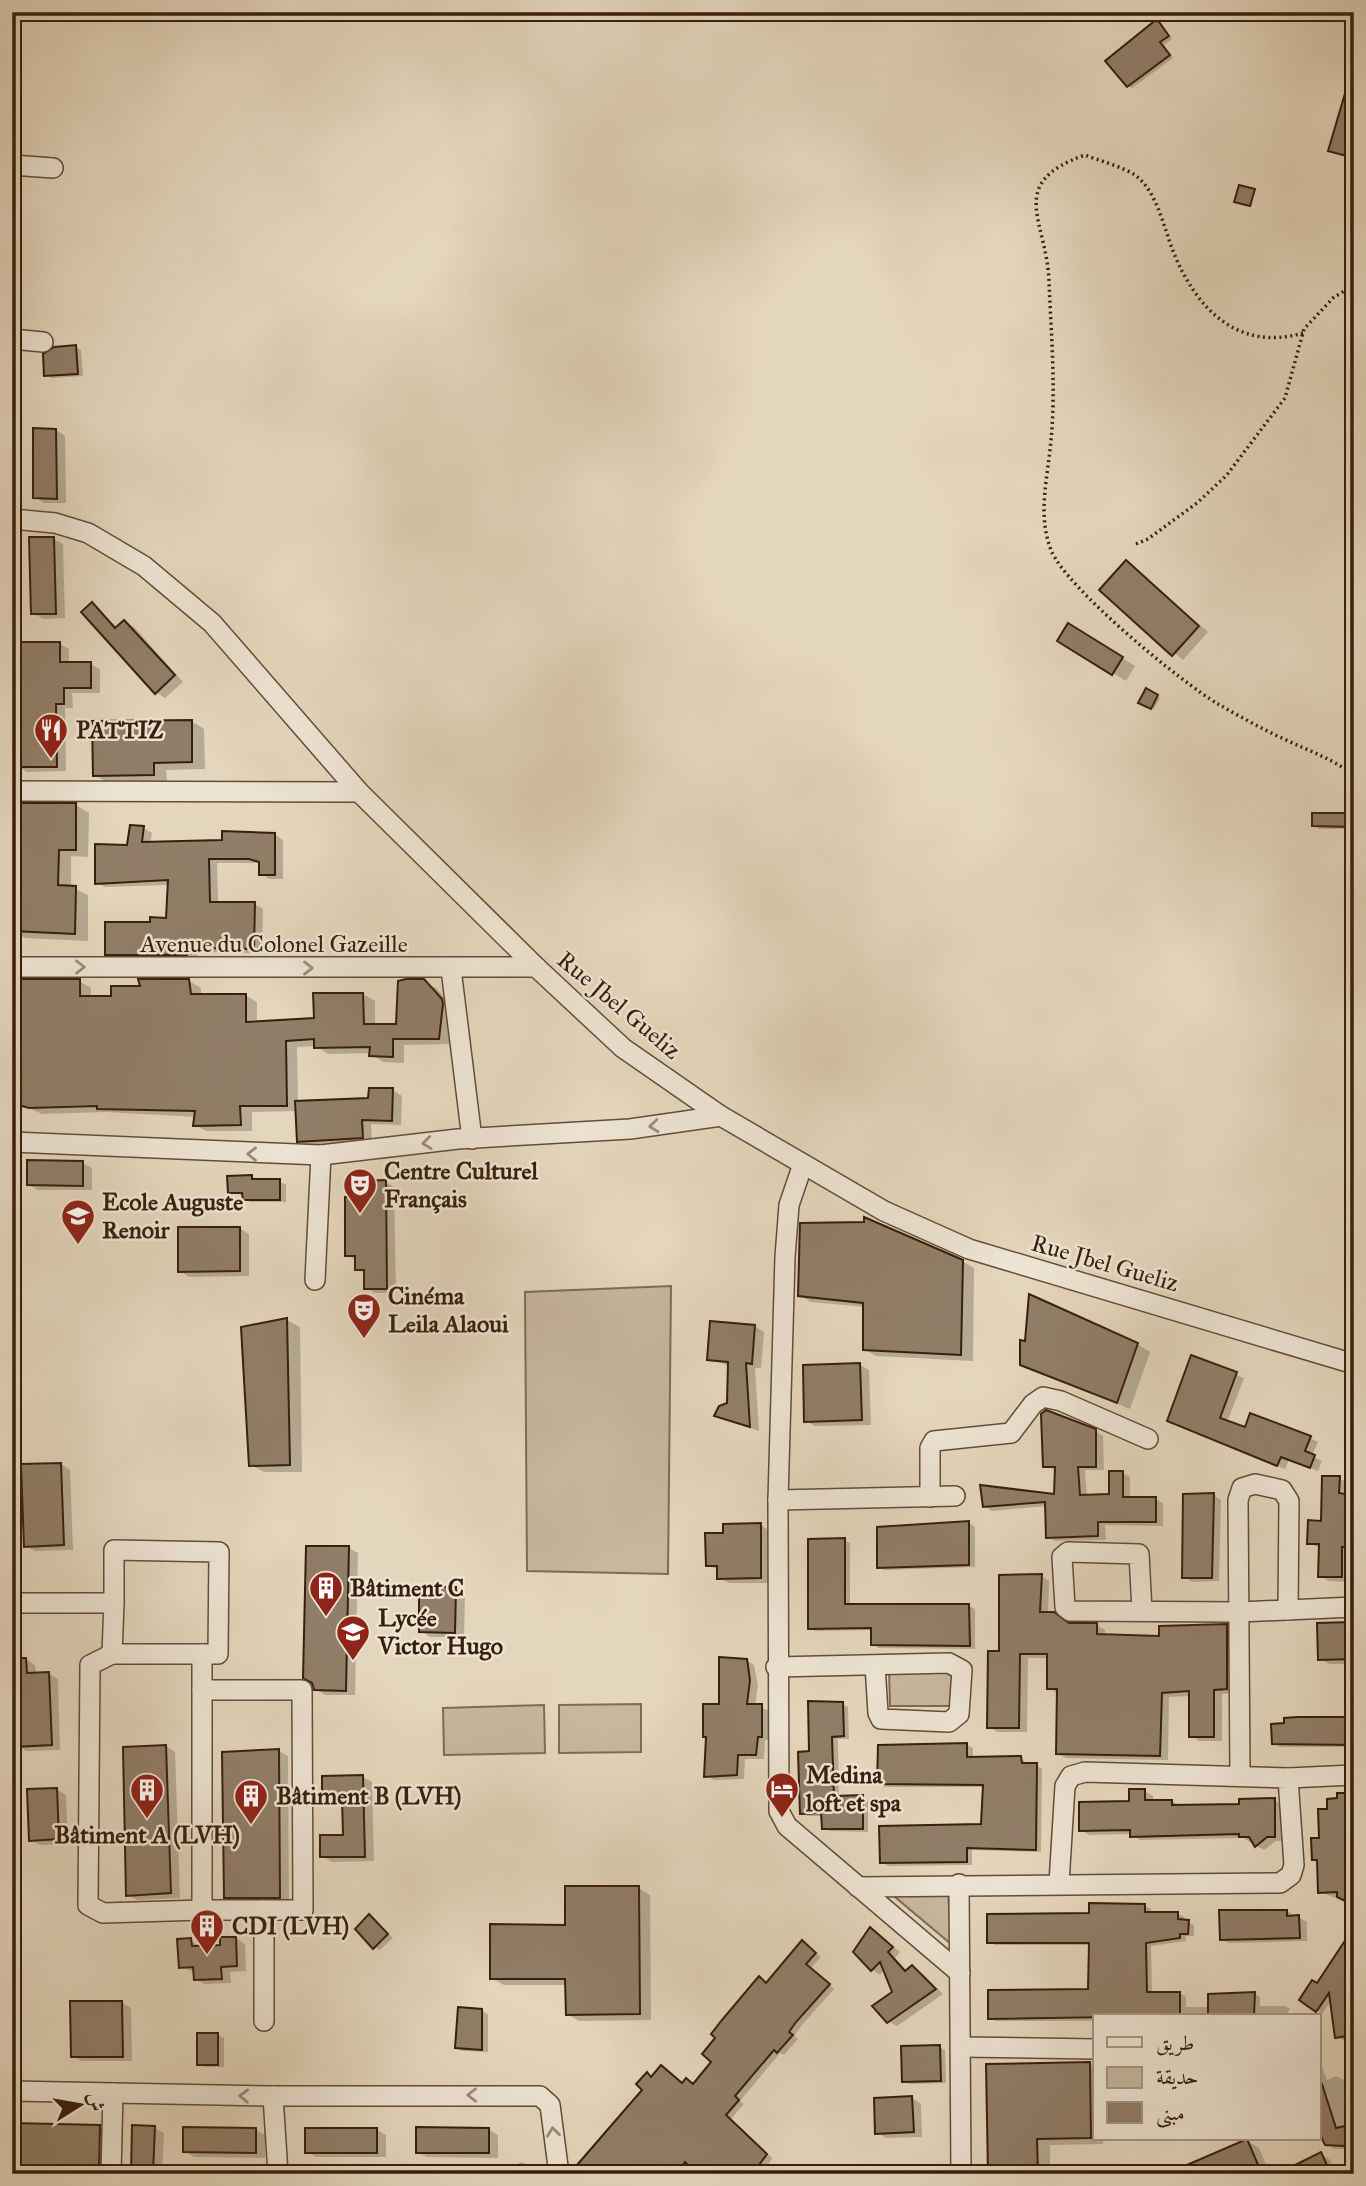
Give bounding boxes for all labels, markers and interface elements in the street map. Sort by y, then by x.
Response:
restaurant icon: PATTIZ [32,711,70,760]
place label: PATTIZ [76,715,163,745]
street label: Avenue du Colonel Gazeille [139,929,408,959]
street label: Rue Jbel Gueliz [551,945,687,1065]
one-way arrow [76,959,86,975]
one-way arrow [303,960,314,976]
one-way arrow [648,1118,659,1133]
one-way arrow [421,1135,432,1150]
one-way arrow [247,1146,257,1162]
place label: Centre Culturel Français [384,1156,538,1214]
theatre icon: Centre Culturel Français [341,1166,379,1215]
place label: Ecole Auguste Renoir [102,1187,243,1245]
school or university icon: Ecole Auguste Renoir [59,1197,97,1246]
street label: Rue Jbel Gueliz [1028,1228,1182,1298]
place label: Cinéma Leila Alaoui [388,1281,509,1339]
theatre icon: Cinéma Leila Alaoui [345,1291,383,1340]
building icon: Bâtiment C [307,1569,345,1618]
place label: Bâtiment C [350,1573,464,1603]
place label: Lycée Victor Hugo [377,1603,503,1661]
school or university icon: Lycée Victor Hugo [334,1613,372,1662]
place label: Medina loft et spa [805,1760,902,1818]
hotel icon: Medina loft et spa [763,1770,801,1819]
building icon: Bâtiment A (LVH) [128,1771,166,1820]
building icon: Bâtiment B (LVH) [232,1777,270,1826]
place label: Bâtiment B (LVH) [276,1781,461,1811]
place label: Bâtiment A (LVH) [54,1820,240,1850]
building icon: CDI (LVH) [188,1907,226,1956]
place label: CDI (LVH) [232,1911,349,1941]
legend [1093,2014,1320,2140]
text: طريق [1156,2030,1194,2056]
text: حديقة [1156,2064,1199,2090]
north arrow [46,2070,116,2140]
one-way arrow [466,2087,477,2103]
one-way arrow [239,2088,250,2103]
text: ش [83,2090,109,2113]
text: مبنى [1156,2100,1185,2128]
one-way arrow [546,2126,561,2138]

